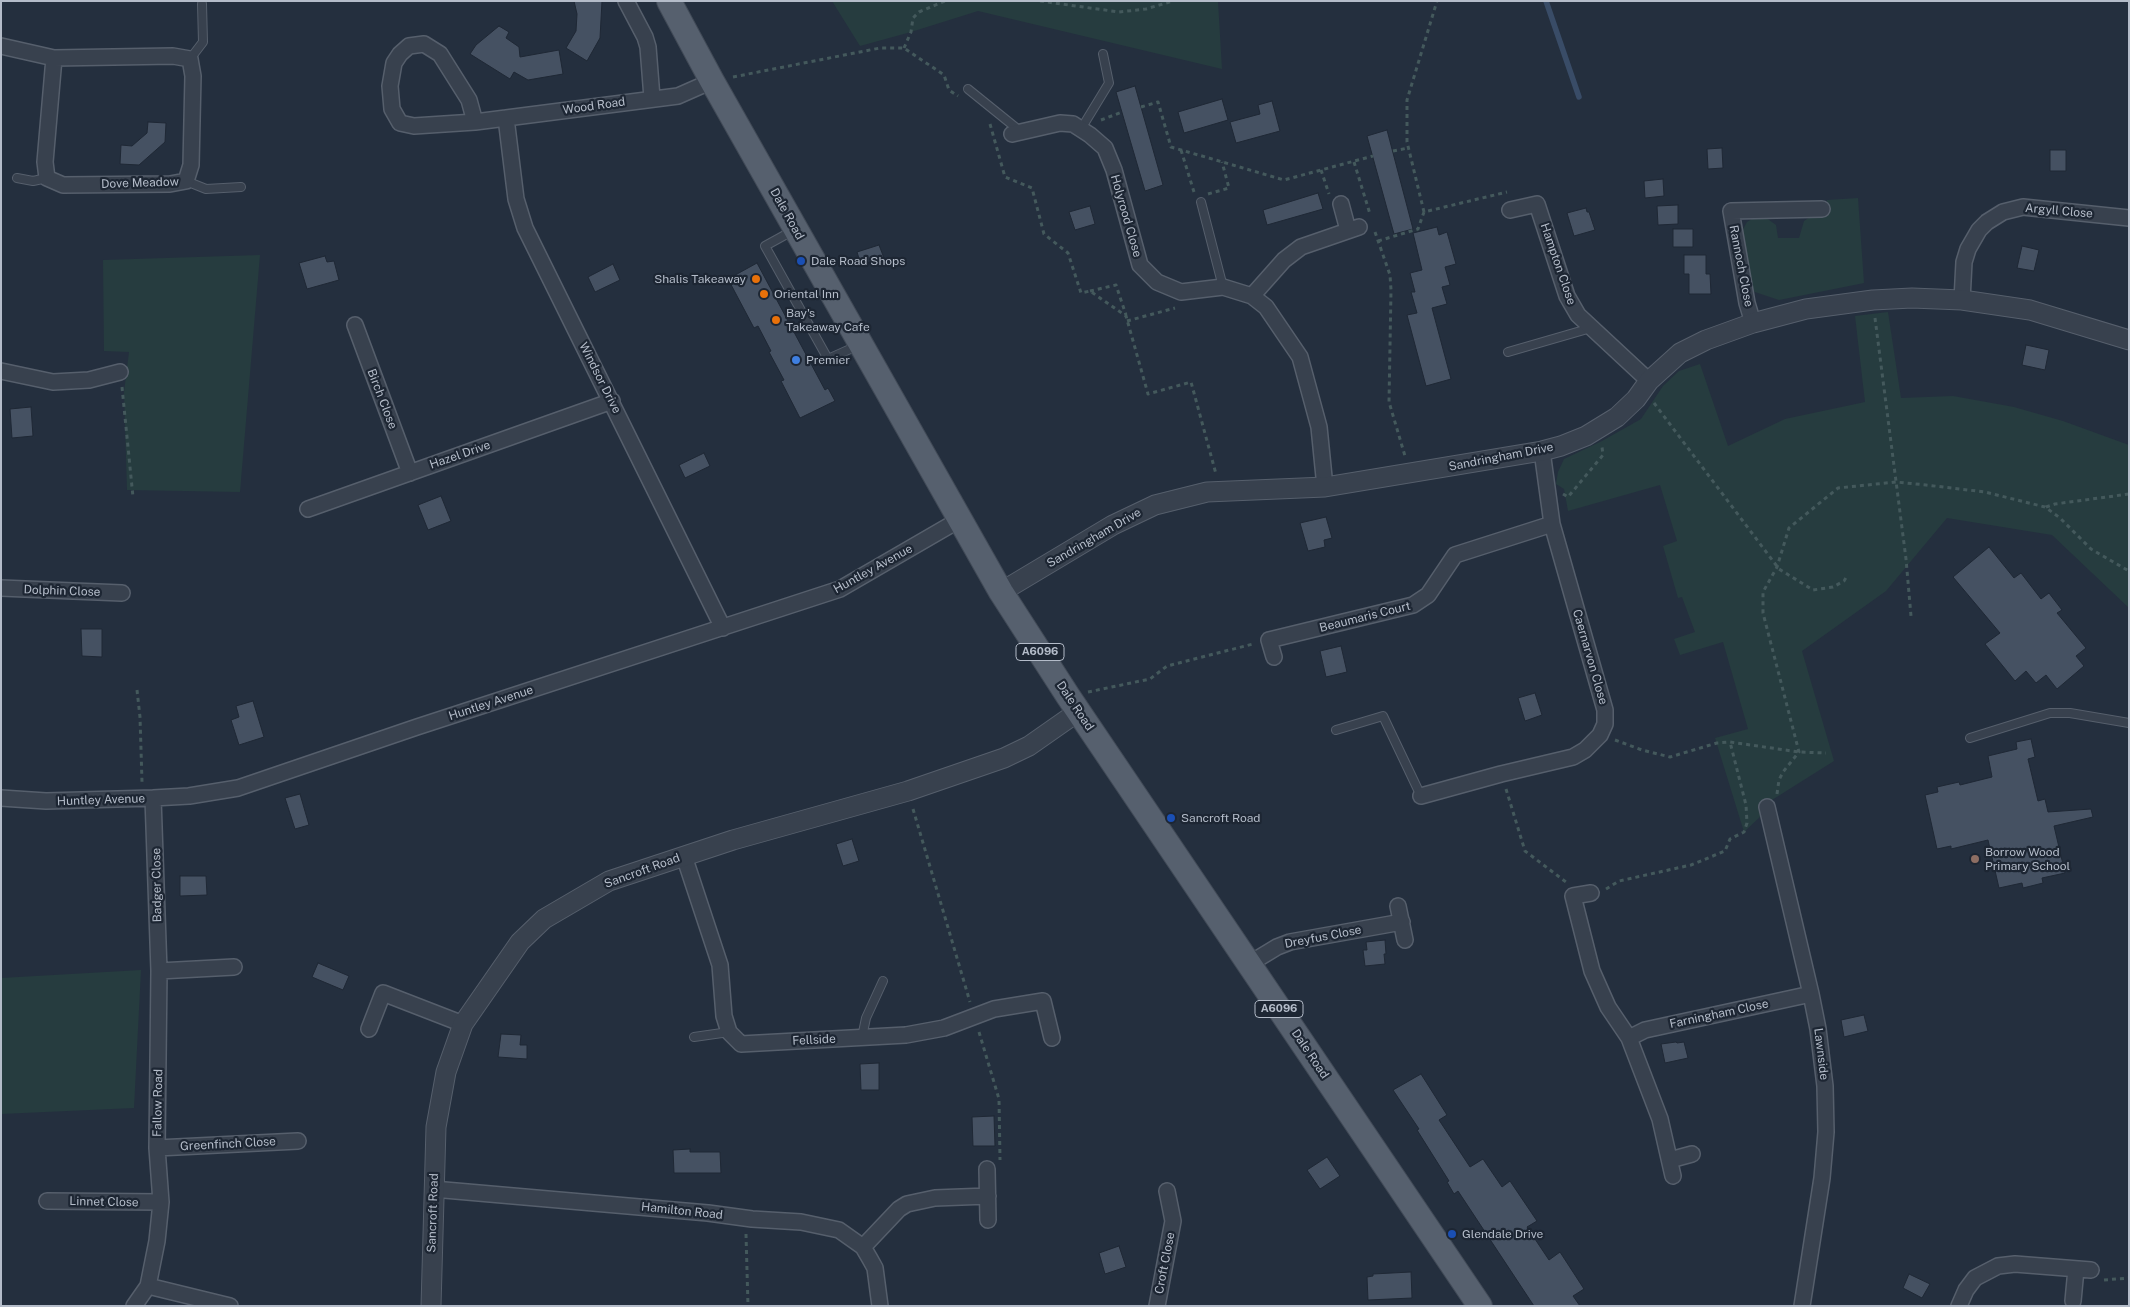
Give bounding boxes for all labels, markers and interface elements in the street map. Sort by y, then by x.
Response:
street label: Wood Road [562,94,626,118]
street label: Holyrood Close [1107,173,1145,259]
street label: Dove Meadow [101,174,179,192]
street label: Dale Road [767,186,807,242]
street label: Argyll Close [2024,201,2094,221]
street label: Hampton Close [1537,221,1579,307]
street label: Rannoch Close [1726,224,1756,308]
place label: Dale Road Shops [811,254,905,268]
marker: Dale Road Shops [795,255,807,267]
place label: Shalis Takeaway [654,272,746,286]
marker: Shalis Takeaway [750,273,762,285]
place label: Oriental Inn [774,287,839,301]
marker: Oriental Inn [758,288,770,300]
place label: Bay's Takeaway Cafe [786,306,870,334]
marker: Bay's Takeaway Cafe [770,314,782,326]
street label: Windsor Drive [576,340,624,416]
place label: Premier [806,353,850,367]
marker: Premier [790,354,802,366]
street label: Birch Close [364,367,400,431]
street label: Hazel Drive [428,438,492,472]
street label: Sandringham Drive [1447,440,1555,474]
street label: Sandringham Drive [1044,505,1144,571]
street label: Huntley Avenue [831,541,915,597]
street label: Dolphin Close [23,582,101,600]
street label: Beaumaris Court [1318,599,1412,635]
street label: Caernarvon Close [1570,608,1610,706]
road number: A6096 [1016,644,1064,660]
street label: Dale Road [1053,679,1097,733]
street label: Huntley Avenue [447,683,535,723]
street label: Huntley Avenue [57,791,145,809]
place label: Sancroft Road [1181,811,1261,825]
marker: Sancroft Road [1165,812,1177,824]
place label: Borrow Wood Primary School [1985,845,2070,873]
street label: Badger Close [149,848,165,922]
street label: Sancroft Road [602,851,682,891]
marker: Borrow Wood Primary School [1969,853,1981,865]
street label: Dreyfus Close [1283,922,1363,952]
street label: Farningham Close [1668,996,1770,1032]
road number: A6096 [1255,1001,1303,1018]
street label: Dale Road [1288,1027,1332,1081]
street label: Lawnside [1811,1027,1831,1081]
street label: Fellside [792,1032,836,1048]
street label: Fallow Road [150,1069,166,1137]
street label: Greenfinch Close [180,1134,276,1154]
street label: Sancroft Road [424,1173,442,1253]
street label: Linnet Close [69,1194,139,1210]
street label: Hamilton Road [640,1200,724,1222]
place label: Glendale Drive [1462,1227,1543,1241]
marker: Glendale Drive [1446,1228,1458,1240]
street label: Croft Close [1152,1231,1178,1295]

